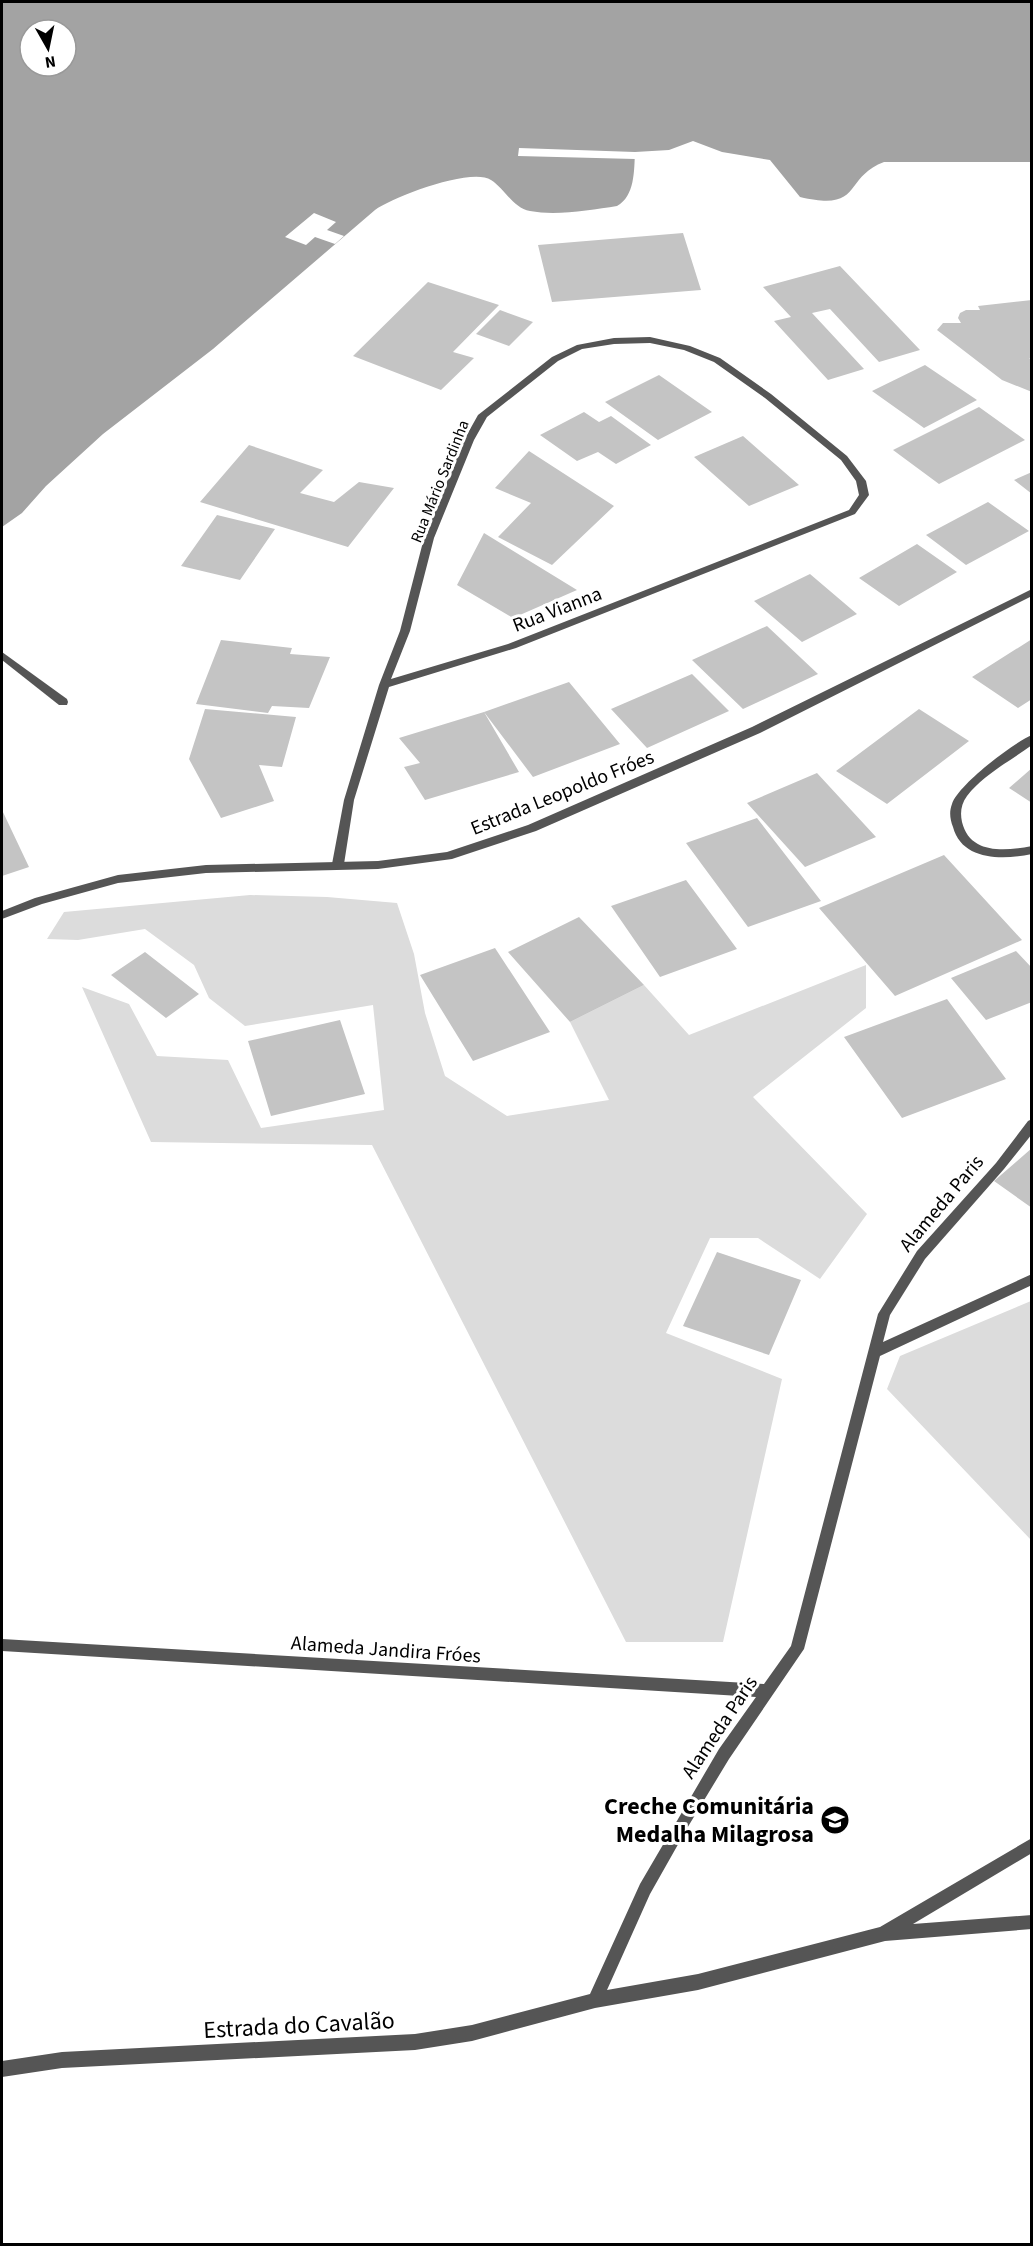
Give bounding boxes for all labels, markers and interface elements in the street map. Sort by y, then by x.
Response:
north arrow [18,18,78,78]
text: N [43,50,57,74]
street label: Rua Mário Sardinha [405,417,475,546]
street label: Rua Vianna [509,580,606,640]
street label: Estrada Leopoldo Fróes [466,743,658,843]
street label: Alameda Paris [893,1149,991,1258]
street label: Alameda Jandira Fróes [290,1629,482,1671]
street label: Alameda Paris [675,1671,765,1785]
place label: Creche Comunitária Medalha Milagrosa [604,1789,814,1852]
school or university icon: Creche Comunitária Medalha Milagrosa [819,1804,851,1836]
street label: Estrada do Cavalão [203,2003,396,2048]

